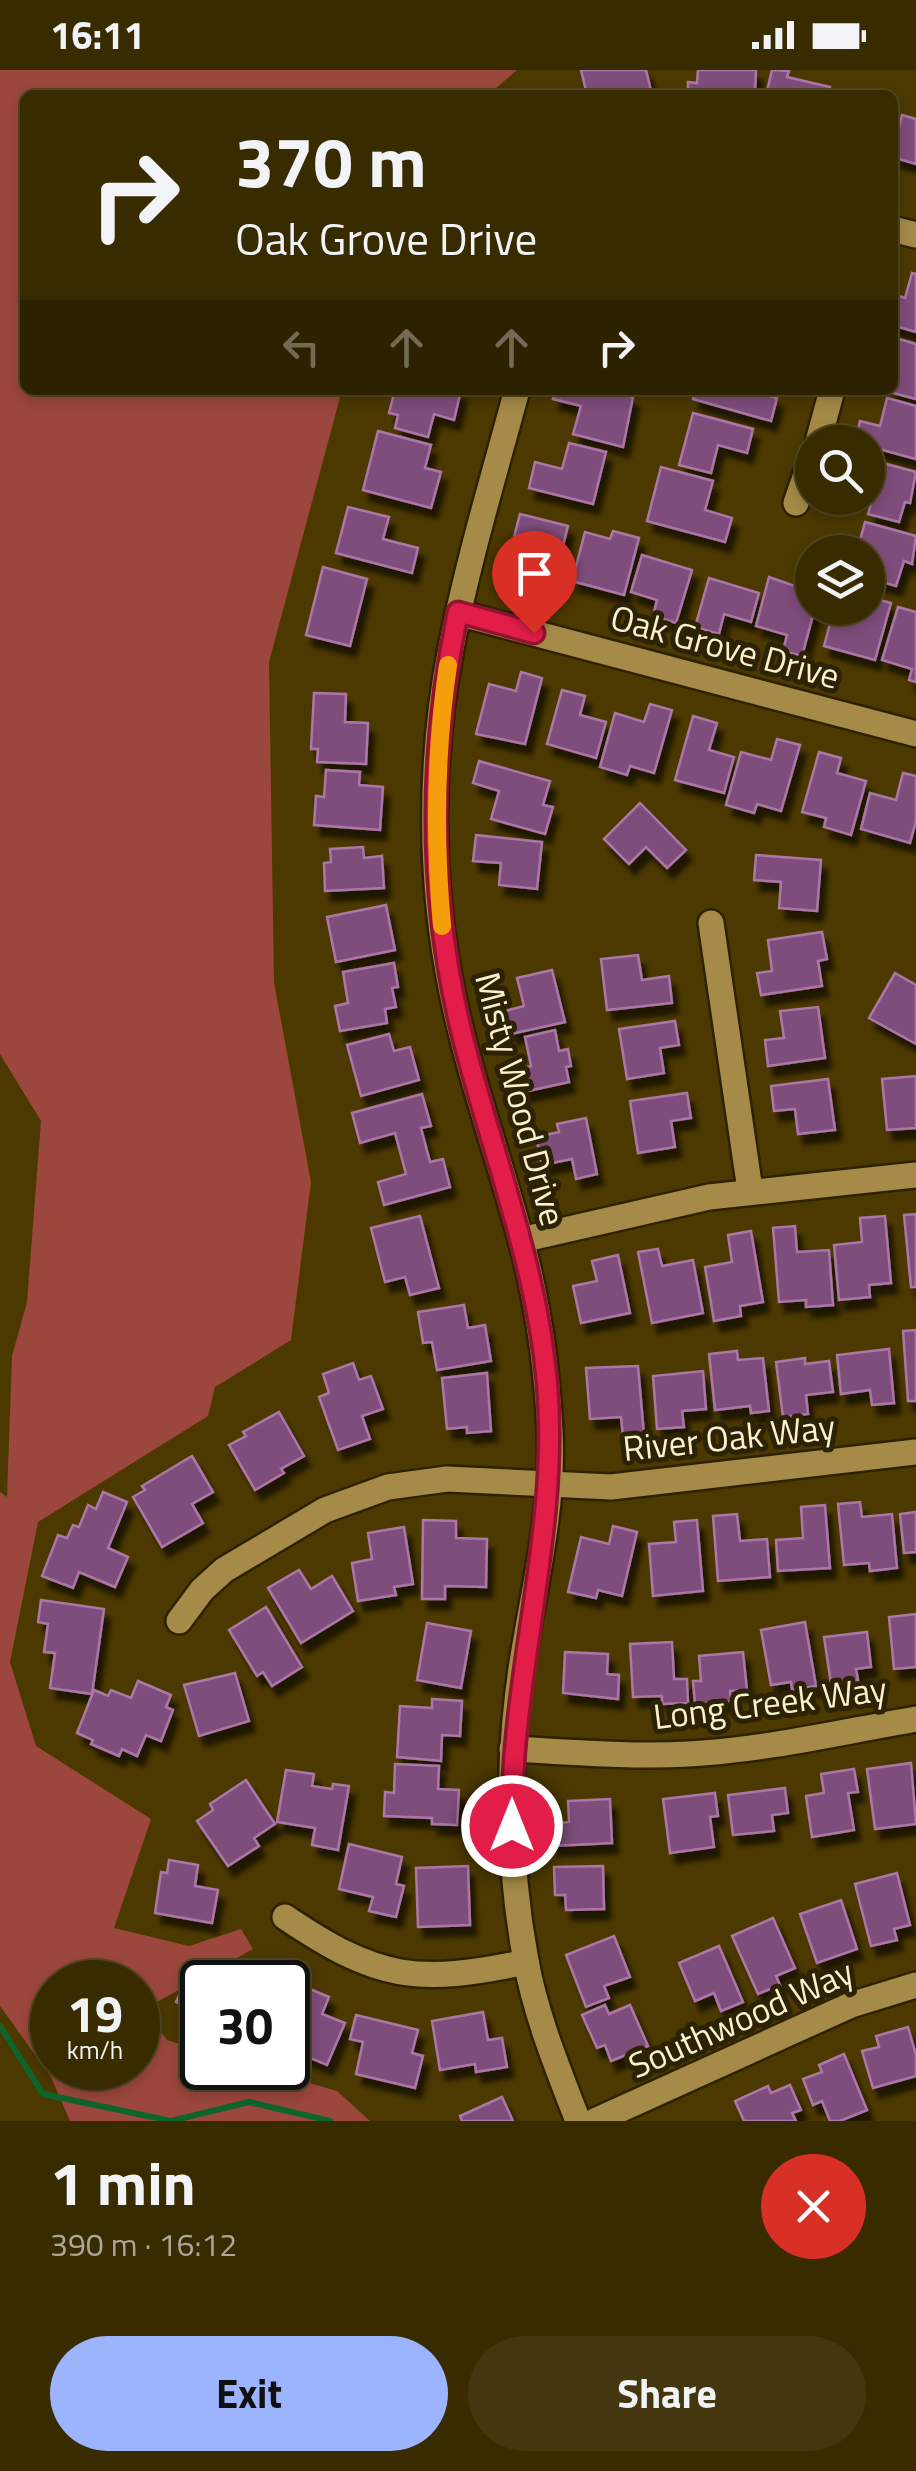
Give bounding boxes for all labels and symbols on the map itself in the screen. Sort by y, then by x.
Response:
pin [492,531,577,634]
street label: Oak Grove Drive [605,590,846,703]
street label: Misty Wood Drive [461,966,581,1231]
street label: River Oak Way [620,1399,838,1475]
street label: Long Creek Way [650,1661,890,1743]
position arrow [460,1774,564,1878]
street label: Southwood Way [619,1944,862,2092]
speed limit sign: 30 [180,1960,310,2090]

